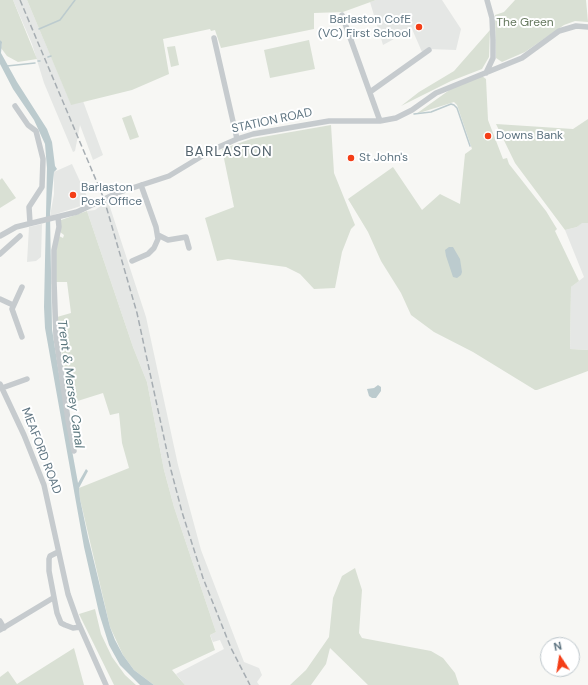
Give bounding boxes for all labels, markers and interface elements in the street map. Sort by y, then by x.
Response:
place label: Barlaston CofE (VC) First School [318,13,411,41]
park label: The Green [496,16,554,30]
marker: Barlaston CofE (VC) First School [414,22,424,32]
street label: STATION ROAD [230,105,314,137]
place label: Downs Bank [496,129,563,143]
marker: Downs Bank [483,131,493,141]
district label: BARLASTON [185,144,273,160]
place label: St John's [359,151,408,165]
marker: St John's [346,153,356,163]
place label: Barlaston Post Office [81,181,142,209]
marker: Barlaston Post Office [68,190,78,200]
water label: Trent & Mersey Canal [53,319,87,449]
street label: MEAFORD ROAD [18,406,64,496]
north arrow [540,637,580,677]
text: N [552,639,563,654]

